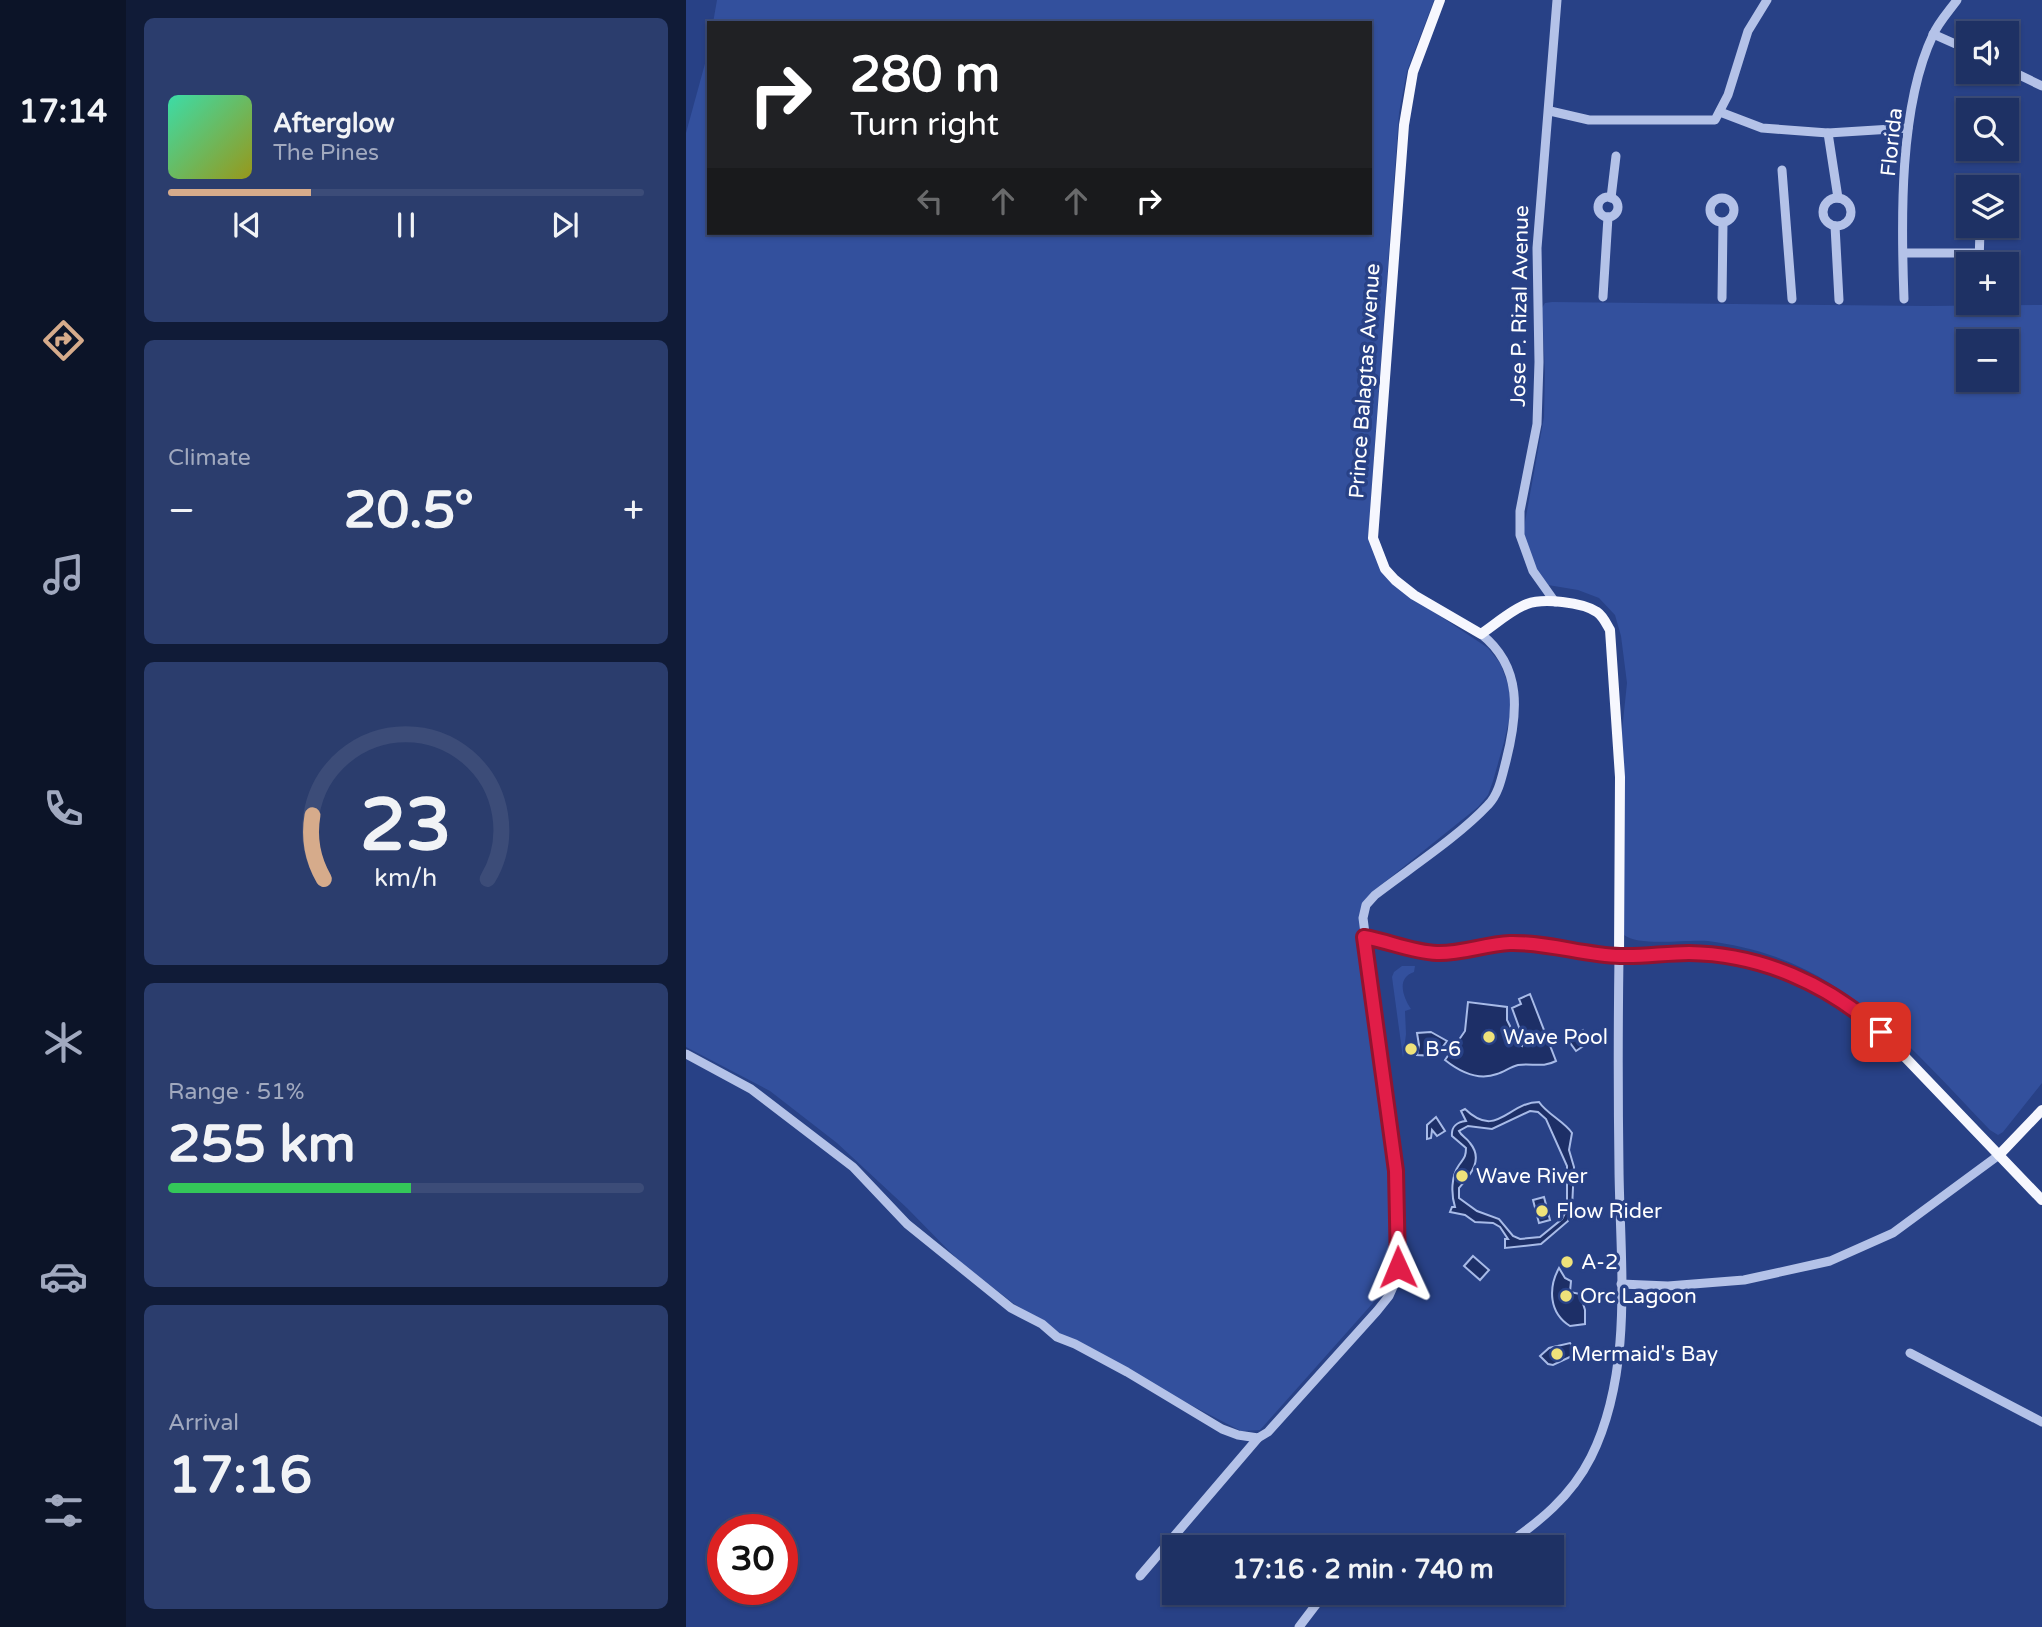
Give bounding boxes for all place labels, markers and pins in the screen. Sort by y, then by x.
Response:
pin [1851,1002,1911,1062]
place label: Wave Pool [1503,1025,1608,1050]
marker: Wave Pool [1481,1029,1497,1045]
place label: B-6 [1425,1037,1461,1062]
marker: B-6 [1403,1041,1419,1057]
place label: Wave River [1476,1164,1587,1189]
marker: Wave River [1454,1168,1470,1184]
place label: Flow Rider [1556,1199,1662,1224]
marker: Flow Rider [1534,1203,1550,1219]
place label: A-2 [1581,1250,1618,1275]
marker: A-2 [1559,1254,1575,1270]
place label: Orc Lagoon [1580,1284,1697,1309]
marker: Orc Lagoon [1558,1288,1574,1304]
place label: Mermaid's Bay [1571,1342,1718,1367]
marker: Mermaid's Bay [1549,1346,1565,1362]

